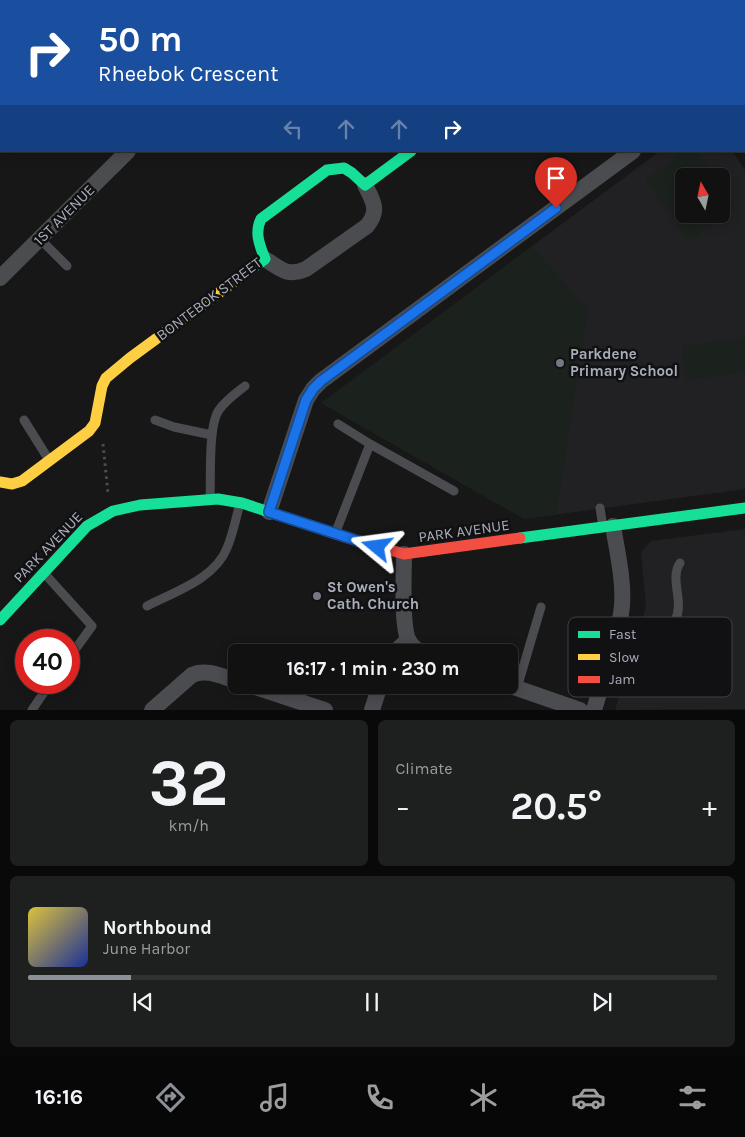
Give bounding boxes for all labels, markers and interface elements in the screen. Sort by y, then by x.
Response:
text: 50 m [98,19,183,60]
icon: right [15,20,80,85]
text: Rheebok Crescent [98,61,279,87]
icon: left [279,115,307,143]
icon: ahead [332,115,360,143]
icon: ahead [385,115,413,143]
icon: right [438,115,466,143]
pin [535,157,577,208]
icon: arrive [542,164,570,192]
north arrow [675,168,730,222]
map controls [675,168,730,223]
street label: 1ST AVENUE [30,181,98,249]
street label: BONTEBOK STREET [153,253,266,344]
place label: Parkdene Primary School [570,345,678,380]
marker: Parkdene Primary School [554,357,566,369]
street label: PARK AVENUE [10,508,86,586]
street label: PARK AVENUE [417,516,511,546]
position arrow [350,520,402,572]
place label: St Owen's Cath. Church [327,578,419,613]
marker: St Owen's Cath. Church [311,590,323,602]
legend [568,617,732,697]
text: Fast [609,626,636,643]
speed limit sign: 40 [15,629,80,694]
text: Slow [609,649,639,666]
text: 16:17 · 1 min · 230 m [287,658,459,680]
text: Jam [609,671,635,688]
text: 32 [149,745,229,821]
text: Climate [396,759,453,778]
text: 20.5° [510,784,602,829]
text: − [396,790,410,823]
text: + [702,790,717,823]
text: km/h [168,816,209,835]
text: Northbound [103,917,212,939]
text: June Harbor [103,939,190,958]
icon: previous [129,988,157,1016]
icon: pause [358,988,386,1016]
icon: next [588,988,616,1016]
icon: directions [153,1080,188,1115]
icon: music [257,1080,292,1115]
icon: phone [362,1080,397,1115]
icon: climate [466,1080,501,1115]
icon: car [571,1080,606,1115]
icon: filters [675,1080,710,1115]
text: 16:16 [35,1084,83,1110]

